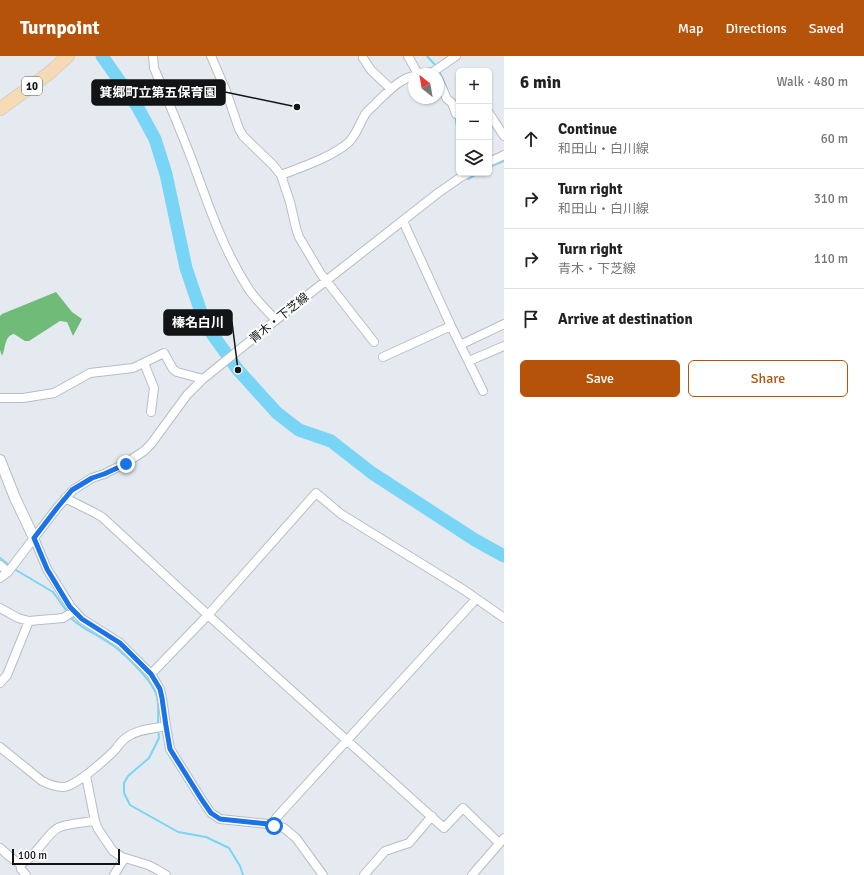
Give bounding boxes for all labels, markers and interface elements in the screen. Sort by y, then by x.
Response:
text: Turnpoint [20,16,100,40]
text: Map [678,20,704,37]
text: Directions [726,20,787,37]
text: Saved [809,20,844,37]
north arrow [408,68,444,104]
map controls [456,68,492,176]
button: + [456,68,492,104]
text: 6 min [520,72,561,93]
text: Walk · 480 m [777,74,848,90]
road number: 10 [22,77,42,95]
callout: 箕郷町立第五保育園 [92,80,225,105]
text: 箕郷町立第五保育園 [99,85,217,101]
button: − [456,104,492,140]
text: Continue [558,120,617,138]
icon: ahead [520,128,542,150]
text: 60 m [821,131,848,147]
button: layers [456,140,492,176]
text: 和田山・白川線 [558,141,649,157]
text: Turn right [558,180,623,198]
icon: right [520,188,542,210]
text: 310 m [814,191,848,207]
text: 和田山・白川線 [558,201,649,217]
text: Turn right [558,240,623,258]
icon: right [520,248,542,270]
text: 110 m [814,251,848,267]
text: 青木・下芝線 [558,261,636,277]
street label: 青木・下芝線 [247,290,312,347]
icon: arrive [520,308,542,330]
callout: 榛名白川 [164,310,232,335]
text: Arrive at destination [558,310,693,328]
text: 榛名白川 [172,315,224,331]
button: Save [520,360,680,397]
button: Share [688,360,848,397]
route end [117,455,135,473]
route start [265,817,283,835]
scale bar [12,847,120,866]
text: 100 m [18,849,47,862]

